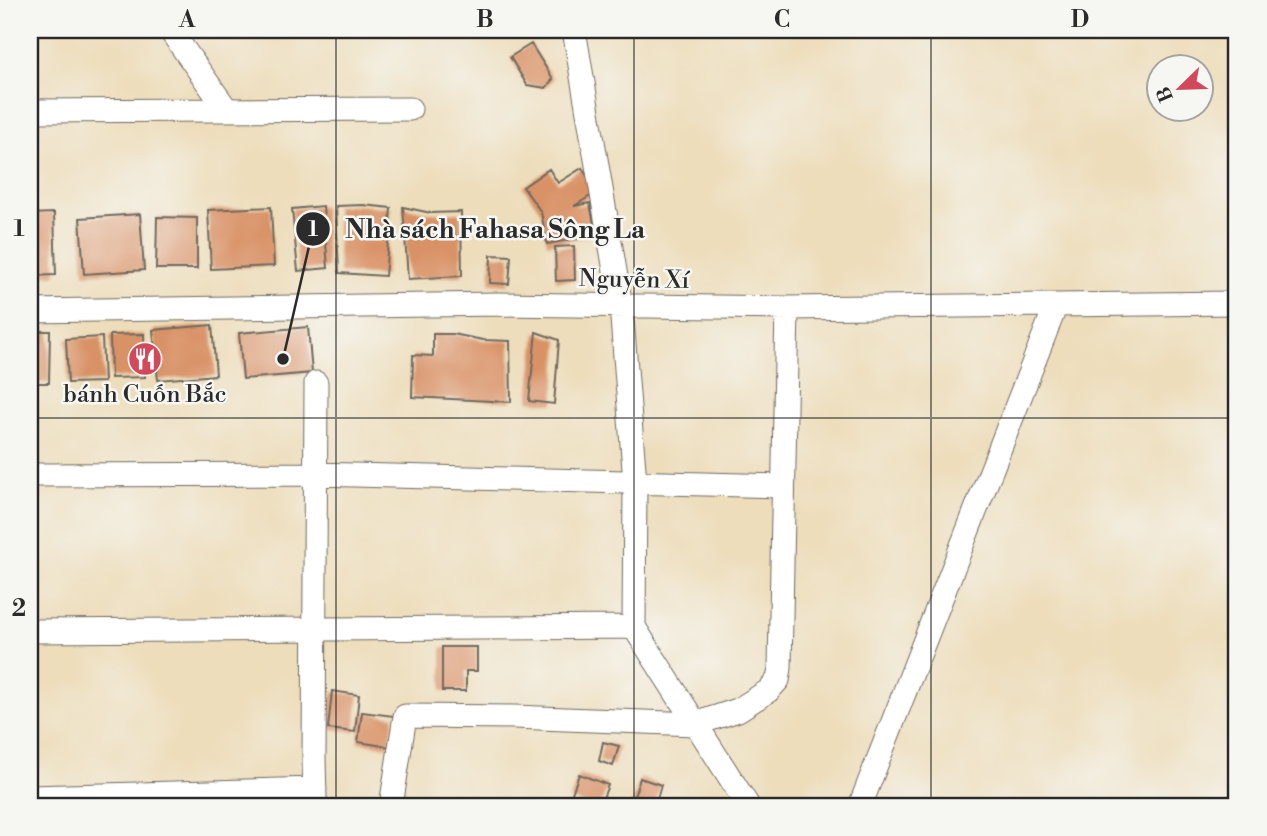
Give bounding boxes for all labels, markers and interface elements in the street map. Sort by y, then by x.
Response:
text: A [178,6,196,34]
text: B [476,6,494,34]
text: C [774,6,790,34]
text: D [1071,6,1089,34]
north arrow [1144,52,1214,122]
text: B [1151,83,1179,106]
callout: Nhà sách Fahasa Sông La [296,205,659,252]
text: Nhà sách Fahasa Sông La [345,214,646,246]
text: 1 [13,215,25,243]
text: 1 [308,217,318,243]
street label: Nguyễn Xí [578,264,691,296]
restaurant icon: bánh Cuốn Bắc [126,340,164,378]
place label: bánh Cuốn Bắc [63,380,227,410]
text: 2 [12,595,26,623]

